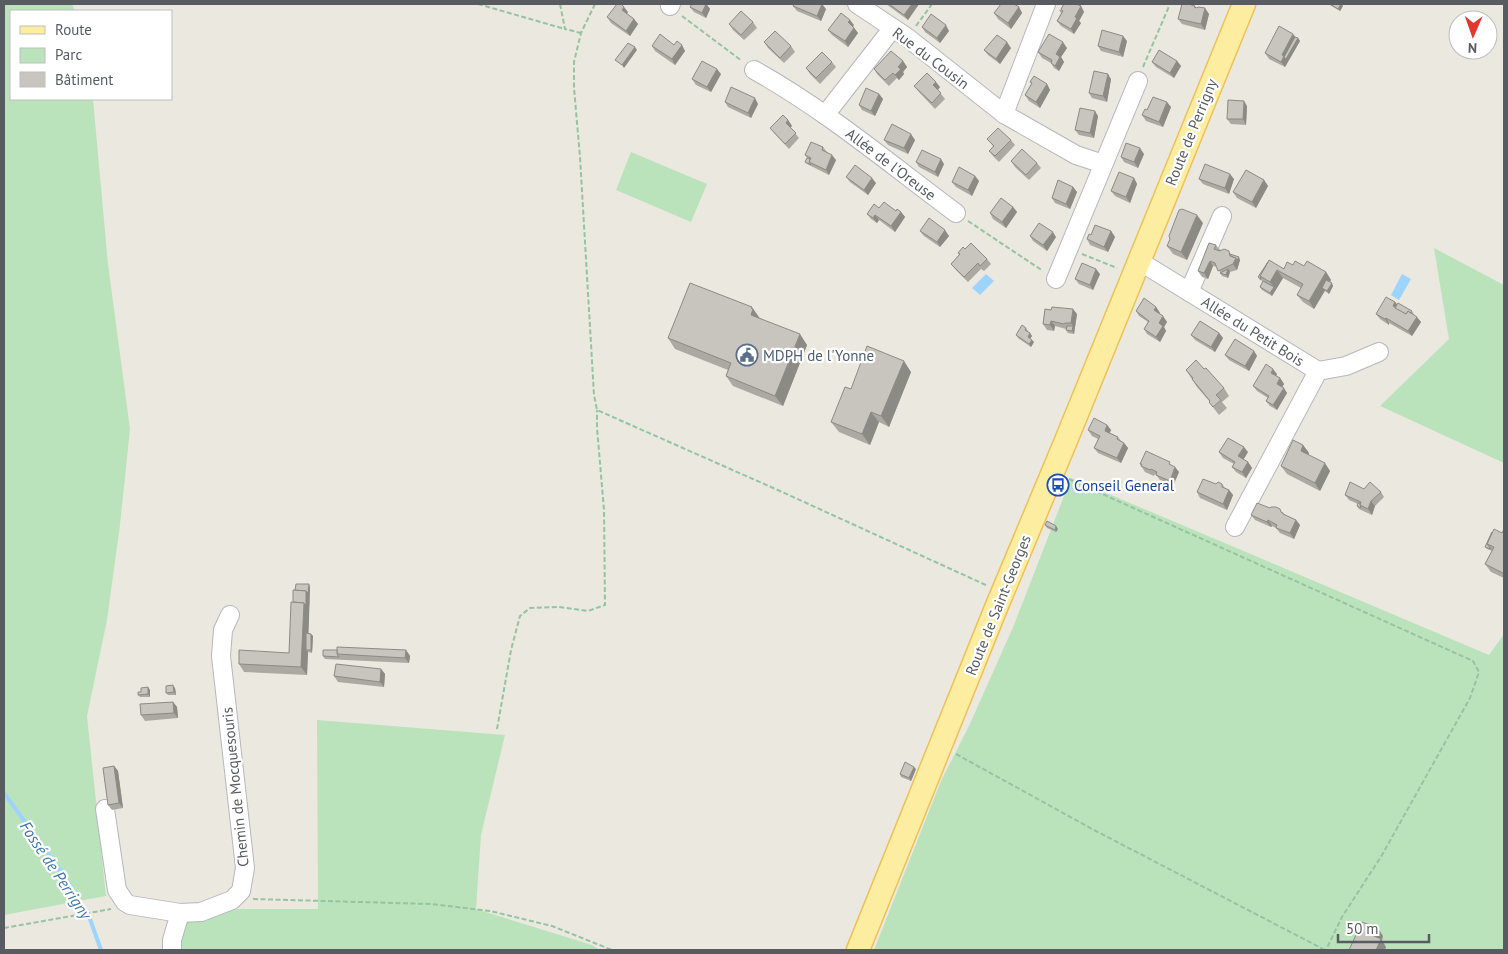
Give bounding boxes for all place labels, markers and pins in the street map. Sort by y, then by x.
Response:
public building icon: MDPH de l'Yonne [735,343,759,367]
place label: MDPH de l'Yonne [763,346,874,365]
bus stop icon: Conseil General [1046,473,1070,497]
place label: Conseil General [1074,476,1175,495]

